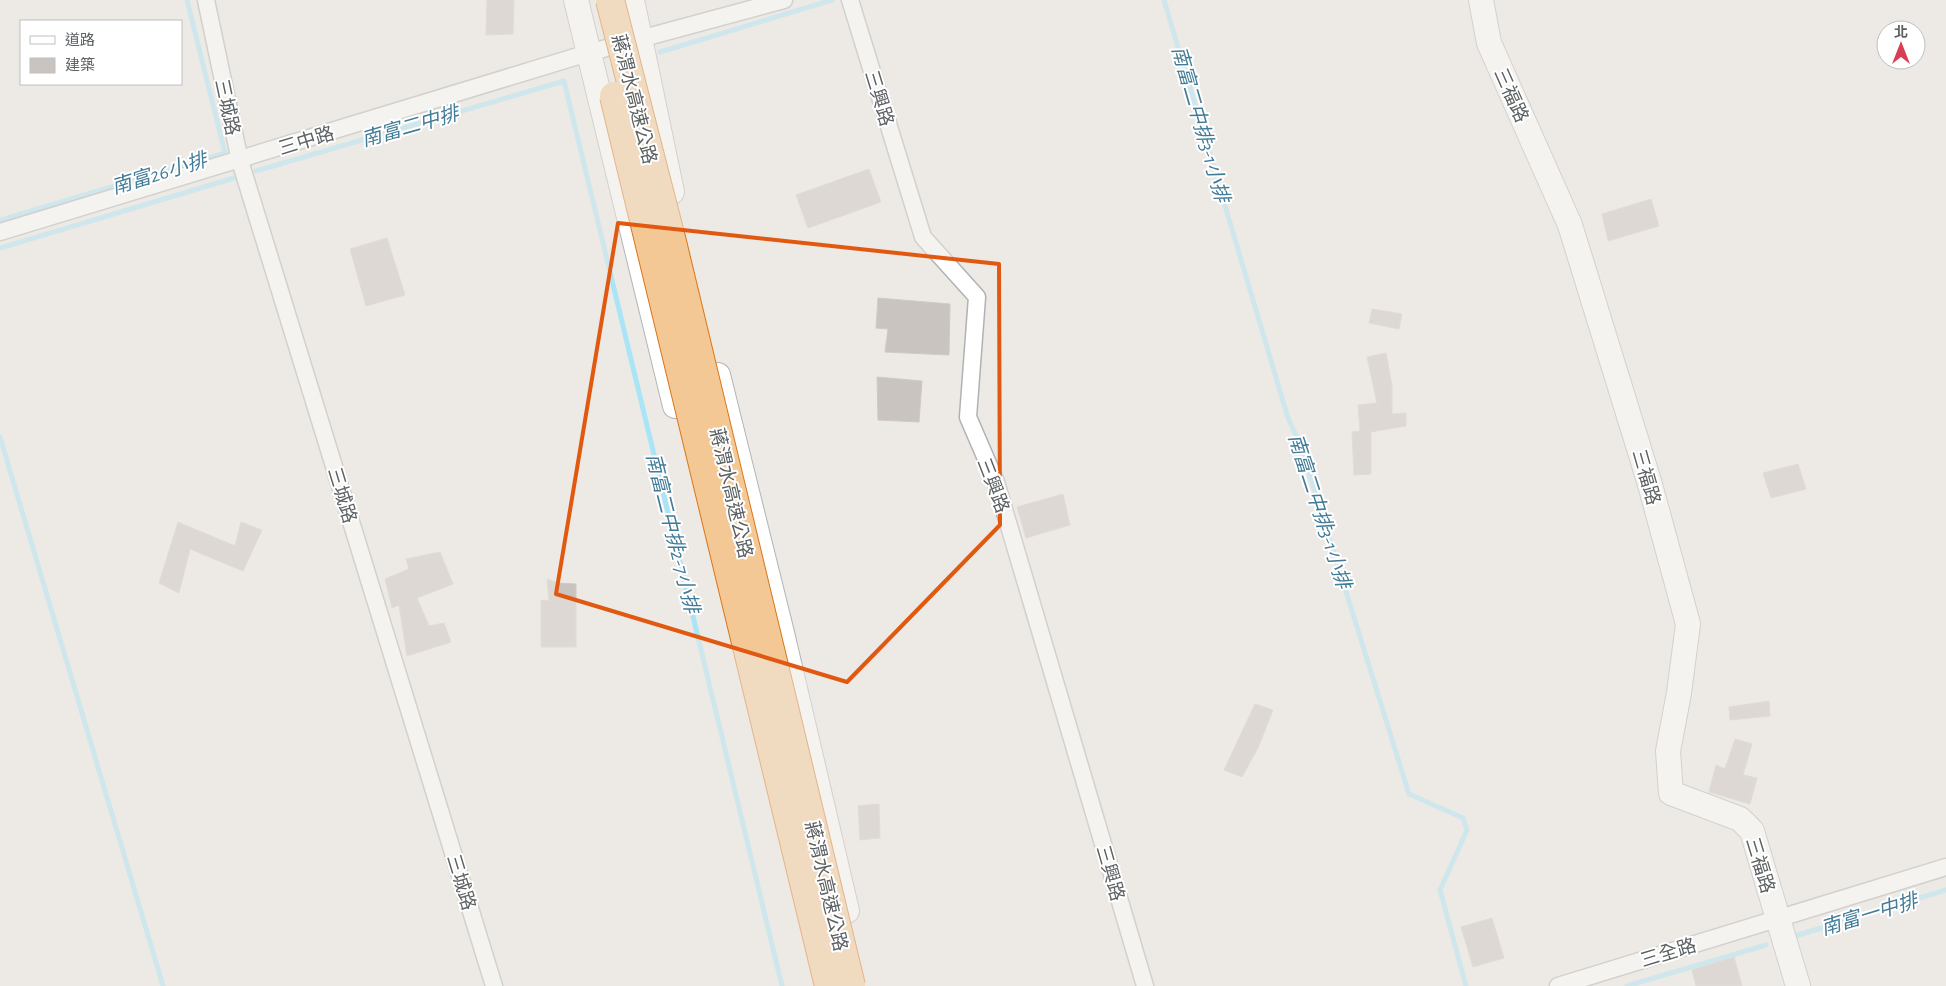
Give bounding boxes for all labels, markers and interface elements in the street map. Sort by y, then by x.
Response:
legend [20,20,182,85]
north arrow [1876,20,1926,70]
text: 北 [1894,25,1908,40]
text: 道路 [65,32,95,48]
street label: 蔣渭水高速公路 [608,32,661,166]
water label: 南富二中排3-1小排 [1168,43,1235,207]
text: 建築 [65,57,95,73]
street label: 三福路 [1490,65,1532,126]
street label: 三興路 [861,68,897,128]
street label: 三城路 [211,77,243,137]
water label: 南富二中排 [359,101,464,150]
street label: 三中路 [276,123,336,159]
water label: 南富26小排 [109,147,212,198]
street label: 蔣渭水高速公路 [706,426,757,560]
water label: 南富二中排3-1小排 [1285,431,1356,594]
street label: 三福路 [1629,447,1664,507]
water label: 南富二中排2-7小排 [643,451,704,618]
street label: 三興路 [974,455,1013,516]
street label: 三城路 [324,465,360,525]
street label: 蔣渭水高速公路 [801,819,852,953]
street label: 三福路 [1742,835,1778,895]
street label: 三興路 [1093,843,1128,903]
street label: 三城路 [443,852,479,912]
water label: 南富一中排 [1818,888,1923,939]
street label: 三全路 [1638,935,1698,971]

